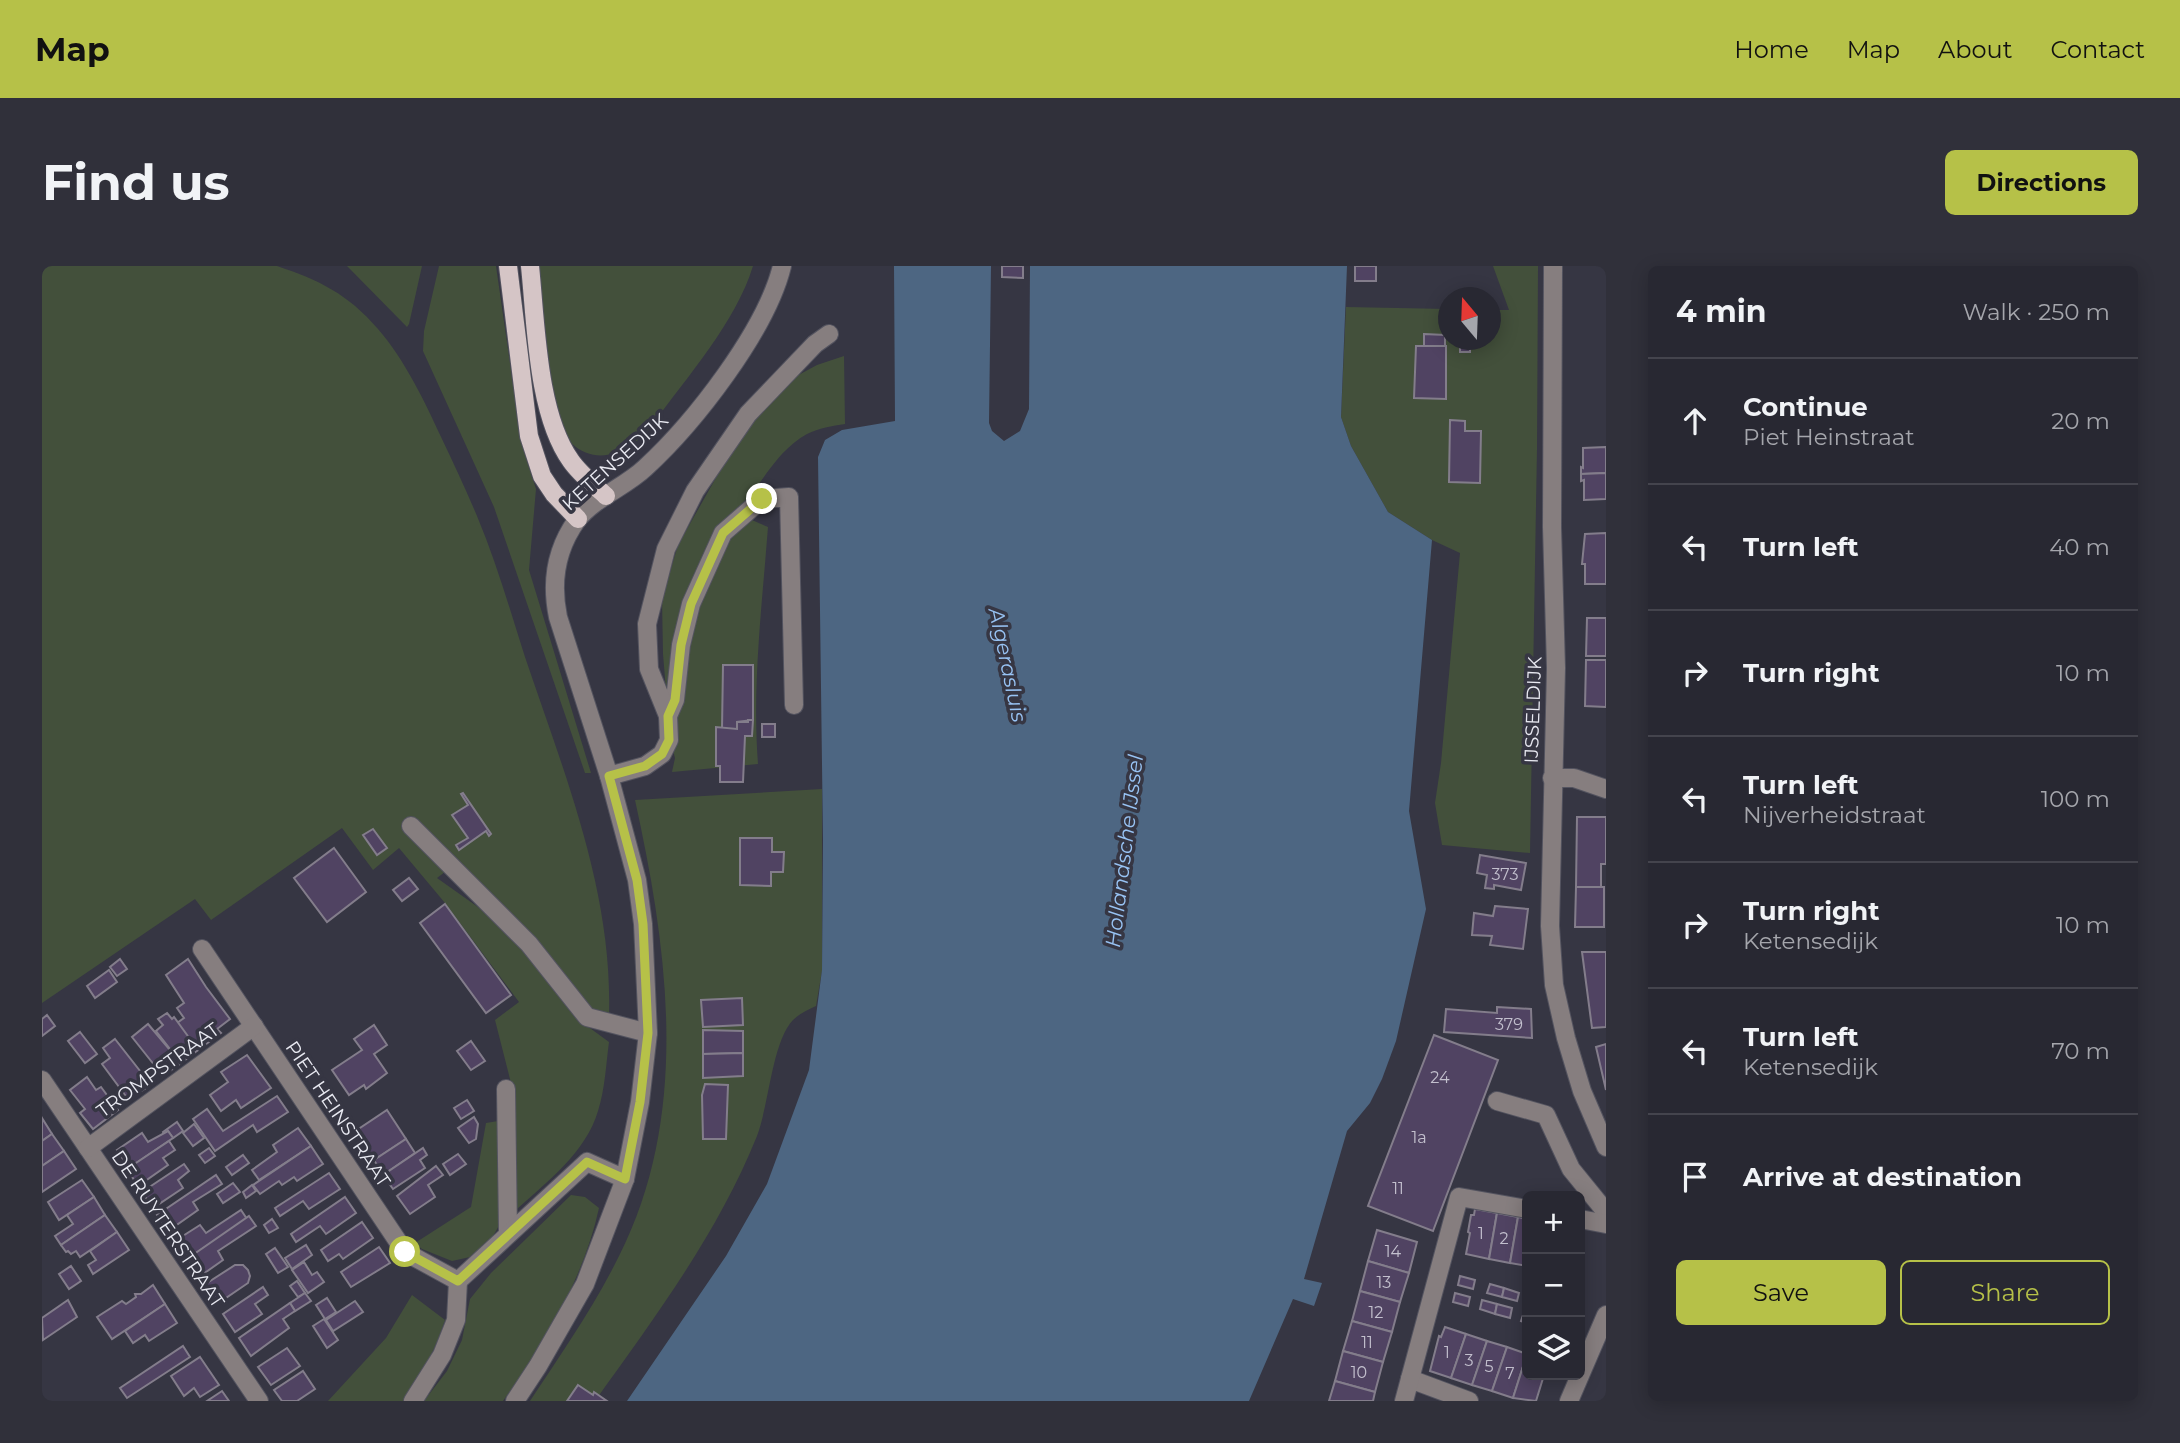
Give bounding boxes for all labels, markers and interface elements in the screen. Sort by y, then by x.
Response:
text: Map [35,29,110,69]
text: Home [1734,35,1809,64]
text: Map [1847,35,1900,64]
text: About [1938,35,2012,64]
text: Contact [2050,35,2145,64]
button: Directions [1945,150,2138,215]
text: Find us [42,153,230,212]
north arrow [1438,287,1501,350]
text: 4 min [1676,293,1766,330]
text: Walk · 250 m [1963,298,2110,326]
text: Continue [1743,391,1868,423]
icon: ahead [1676,402,1714,440]
text: 20 m [2051,407,2110,435]
street label: KETENSEDIJK [557,408,673,515]
text: Piet Heinstraat [1743,423,1915,451]
route end [746,483,777,514]
icon: left [1676,528,1714,566]
text: Turn left [1743,531,1859,563]
text: 40 m [2049,533,2110,561]
water label: Algerasluis [983,604,1032,724]
icon: right [1676,654,1714,692]
street label: IJSSELDIJK [1520,656,1546,764]
text: Turn right [1743,657,1879,689]
text: 10 m [2056,659,2110,687]
water label: Hollandsche IJssel [1100,753,1148,949]
text: Turn left [1743,769,1859,801]
icon: left [1676,780,1714,818]
text: 100 m [2041,785,2110,813]
text: Nijverheidstraat [1743,801,1926,829]
house number: 373 [1491,865,1519,884]
text: Turn right [1743,895,1879,927]
icon: right [1676,906,1714,944]
text: 10 m [2056,911,2110,939]
text: Ketensedijk [1743,927,1878,955]
house number: 379 [1495,1015,1523,1034]
street label: TROMPSTRAAT [92,1018,224,1122]
text: Turn left [1743,1021,1859,1053]
icon: left [1676,1032,1714,1070]
street label: PIET HEINSTRAAT [281,1037,395,1191]
text: 70 m [2051,1037,2110,1065]
text: Ketensedijk [1743,1053,1878,1081]
house number: 24 [1430,1068,1450,1087]
house number: 1a [1411,1128,1427,1147]
street label: DE RUYTERSTRAAT [107,1146,229,1312]
icon: arrive [1676,1158,1714,1196]
text: Arrive at destination [1743,1161,2022,1193]
house number: 11 [1392,1179,1404,1198]
map controls [1522,1191,1585,1380]
button: + [1522,1191,1585,1254]
house number: 1 [1478,1224,1484,1243]
house number: 2 [1499,1229,1509,1248]
route start [389,1236,420,1267]
house number: 14 [1385,1242,1402,1261]
button: − [1522,1254,1585,1317]
button: Save [1676,1260,1886,1325]
button: Share [1900,1260,2110,1325]
house number: 13 [1377,1273,1391,1292]
house number: 12 [1369,1303,1383,1322]
button: layers [1522,1317,1585,1380]
house number: 11 [1361,1333,1373,1352]
house number: 1 [1444,1343,1450,1362]
house number: 3 [1464,1351,1474,1370]
house number: 5 [1484,1357,1494,1376]
house number: 10 [1351,1363,1367,1382]
house number: 7 [1505,1364,1515,1383]

